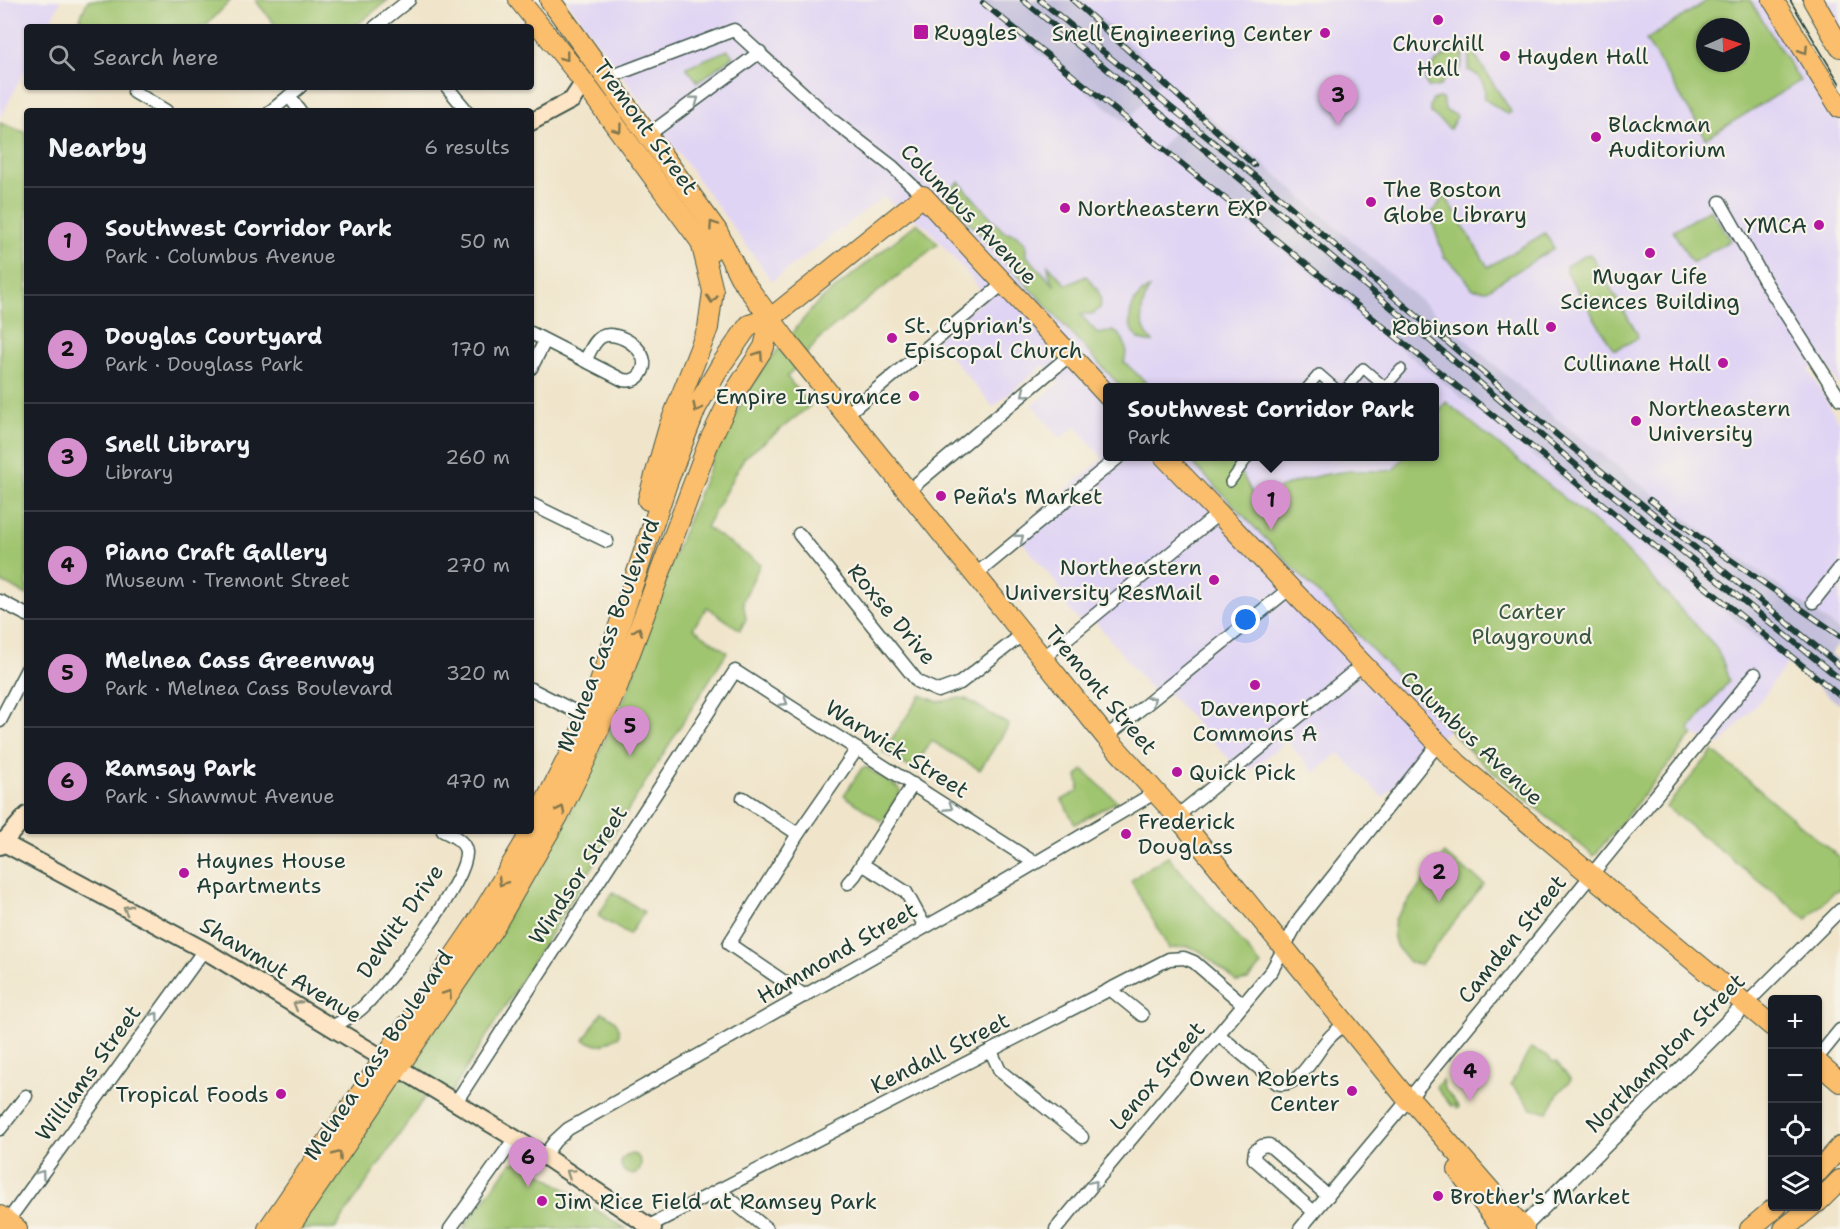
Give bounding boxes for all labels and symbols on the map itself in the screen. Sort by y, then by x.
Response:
marker: Churchill Hall [1431,13,1445,27]
place label: Ruggles [934,18,1018,47]
north arrow [1696,18,1750,72]
place label: Snell Engineering Center [1052,19,1313,48]
marker: Ruggles [912,23,930,41]
marker: Snell Engineering Center [1318,26,1332,40]
place label: Churchill Hall [1392,29,1484,83]
place label: Hayden Hall [1517,42,1649,71]
one-way arrow [1797,44,1809,54]
marker: Hayden Hall [1498,49,1512,63]
one-way arrow [557,50,568,61]
street label: Tremont Street [587,54,705,200]
pin: 3 [1318,76,1358,125]
one-way arrow [689,96,700,107]
place label: Blackman Auditorium [1608,110,1726,164]
one-way arrow [611,122,622,133]
marker: Blackman Auditorium [1589,130,1603,144]
street label: Columbus Avenue [894,137,1044,291]
place label: The Boston Globe Library [1383,175,1527,229]
place label: Northeastern EXP [1077,194,1268,223]
marker: The Boston Globe Library [1364,195,1378,209]
marker: Northeastern EXP [1058,201,1072,215]
place label: YMCA [1744,211,1807,240]
marker: YMCA [1812,218,1826,232]
one-way arrow [708,221,720,231]
marker: Mugar Life Sciences Building [1643,246,1657,260]
place label: Mugar Life Sciences Building [1560,262,1740,316]
one-way arrow [706,294,719,304]
place label: St. Cyprian's Episcopal Church [904,311,1082,365]
place label: Robinson Hall [1392,313,1539,342]
marker: Robinson Hall [1544,320,1558,334]
marker: St. Cyprian's Episcopal Church [885,331,899,345]
place label: Cullinane Hall [1563,349,1711,378]
one-way arrow [751,351,763,361]
marker: Cullinane Hall [1716,356,1730,370]
place label: Empire Insurance [716,382,902,411]
one-way arrow [1021,385,1032,396]
marker: Empire Insurance [907,389,921,403]
place label: Northeastern University [1648,394,1790,448]
one-way arrow [692,402,704,413]
marker: Northeastern University [1629,414,1643,428]
pin: 1 [1252,480,1290,530]
place label: Peña's Market [953,482,1103,511]
marker: Peña's Market [934,489,948,503]
street label: Melnea Cass Boulevard [550,514,666,756]
one-way arrow [1013,534,1024,545]
place label: Northeastern University ResMail [1005,553,1202,607]
street label: Roxse Drive [841,557,943,671]
marker: Northeastern University ResMail [1207,573,1221,587]
park label: Carter Playground [1472,597,1592,651]
your location [1231,605,1260,634]
street label: Tremont Street [1038,619,1164,761]
one-way arrow [631,626,643,637]
street label: Columbus Avenue [1394,664,1550,812]
marker: Davenport Commons A [1248,678,1262,692]
street label: Warwick Street [820,693,974,805]
place label: Davenport Commons A [1192,694,1318,748]
one-way arrow [778,695,788,707]
one-way arrow [1145,697,1156,708]
pin: 5 [610,706,650,756]
place label: Quick Pick [1189,758,1296,787]
marker: Quick Pick [1170,765,1184,779]
street label: Windsor Street [522,800,634,950]
one-way arrow [942,800,953,811]
one-way arrow [554,805,565,816]
place label: Frederick Douglass [1138,807,1235,861]
marker: Frederick Douglass [1119,827,1133,841]
place label: Haynes House Apartments [196,846,346,900]
pin: 2 [1420,852,1458,902]
street label: DeWitt Drive [350,858,450,984]
marker: Haynes House Apartments [177,866,191,880]
street label: Camden Street [1451,869,1573,1009]
one-way arrow [498,876,510,886]
street label: Hammond Street [752,895,922,1011]
one-way arrow [123,905,133,916]
street label: Shawmut Avenue [195,910,367,1030]
street label: Melnea Cass Boulevard [297,944,459,1166]
street label: Northampton Street [1579,967,1751,1139]
one-way arrow [441,989,452,1000]
street label: Williams Street [29,999,147,1147]
one-way arrow [293,1001,303,1012]
street label: Kendall Street [866,1006,1014,1100]
one-way arrow [148,1012,159,1023]
street label: Lenox Street [1103,1015,1211,1137]
pin: 4 [1450,1052,1490,1101]
place label: Owen Roberts Center [1189,1064,1340,1118]
place label: Tropical Foods [115,1080,269,1109]
marker: Owen Roberts Center [1345,1084,1359,1098]
marker: Tropical Foods [274,1087,288,1101]
pin: 6 [508,1138,548,1187]
one-way arrow [331,1150,342,1161]
one-way arrow [566,1169,577,1180]
one-way arrow [34,1170,45,1181]
one-way arrow [1086,1180,1097,1191]
place label: Brother's Market [1450,1182,1630,1211]
place label: Jim Rice Field at Ramsey Park [554,1187,877,1216]
marker: Brother's Market [1431,1189,1445,1203]
marker: Jim Rice Field at Ramsey Park [535,1194,549,1208]

